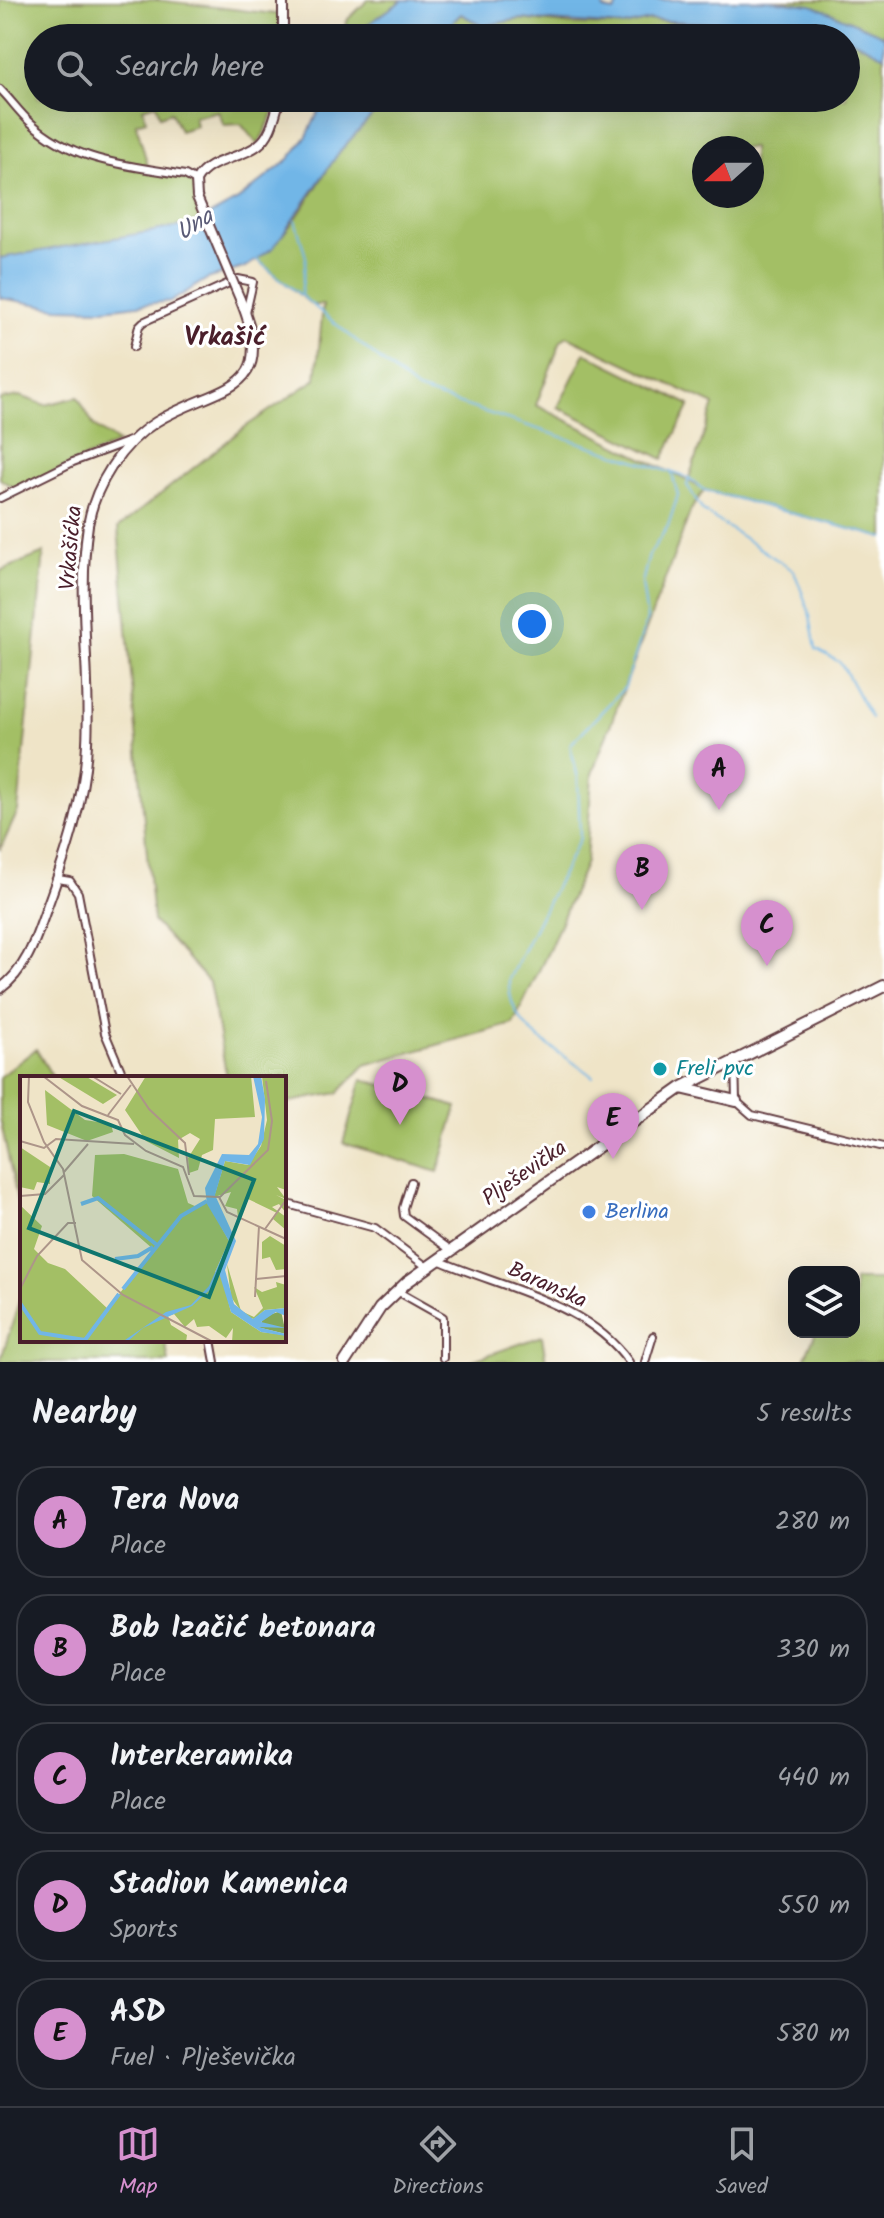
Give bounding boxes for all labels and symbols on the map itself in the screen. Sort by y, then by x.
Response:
north arrow [692,136,764,208]
water label: Una [168,197,223,252]
district label: Vrkašić [184,317,267,359]
street label: Vrkašićka [51,504,93,592]
your location [512,604,552,644]
pin: A [693,744,745,810]
pin: B [616,844,668,910]
pin: C [741,900,793,966]
place label: Freli pvc [676,1052,754,1087]
pin: D [374,1059,426,1125]
marker: Freli pvc [651,1060,669,1078]
inset map [20,1076,286,1342]
pin: E [587,1093,639,1159]
street label: Plješevička [475,1132,575,1216]
place label: Berlina [605,1195,669,1230]
marker: Berlina [580,1203,598,1221]
street label: Baranska [502,1253,592,1319]

